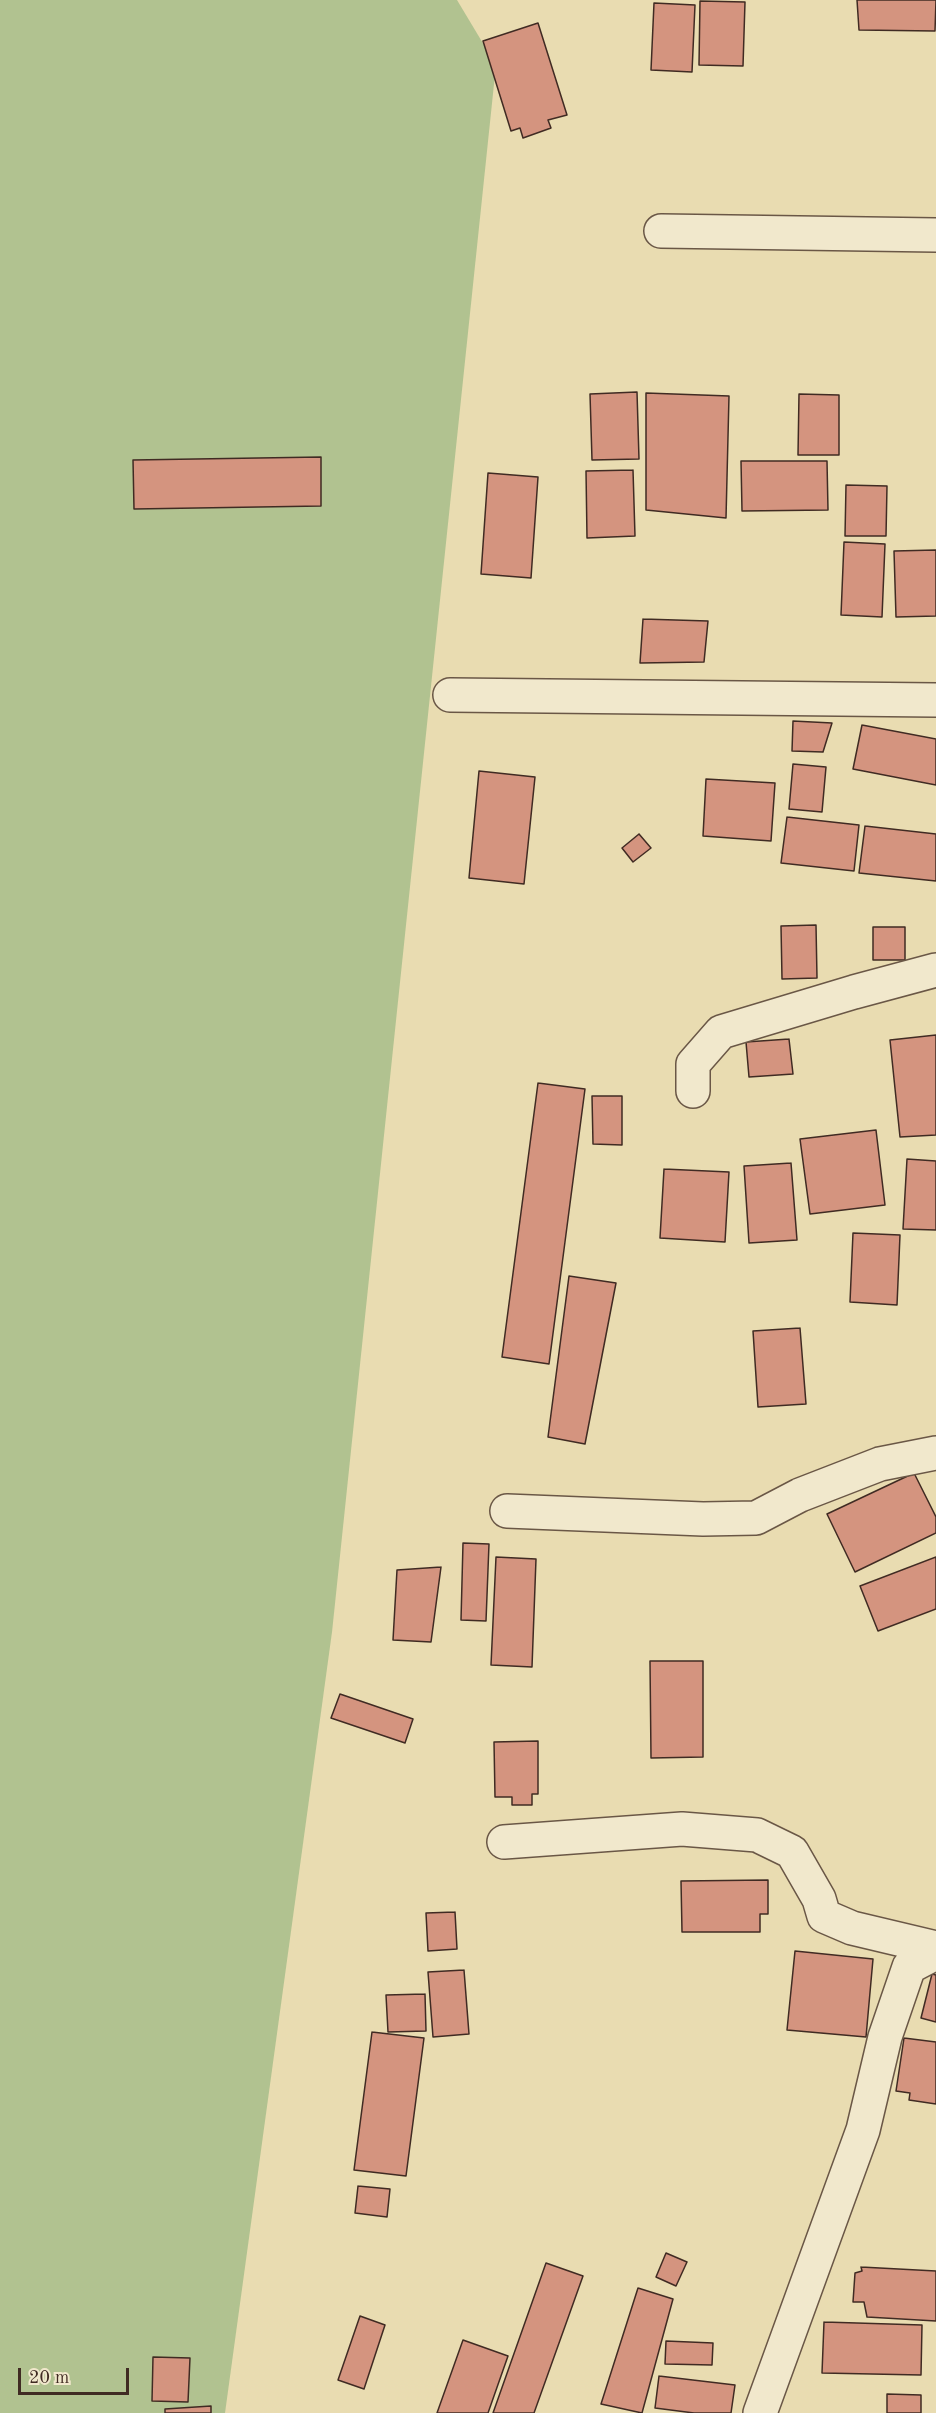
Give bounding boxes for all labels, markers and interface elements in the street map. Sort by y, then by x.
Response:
scale bar [21,2356,132,2394]
text: 20 m [29,2369,69,2387]

